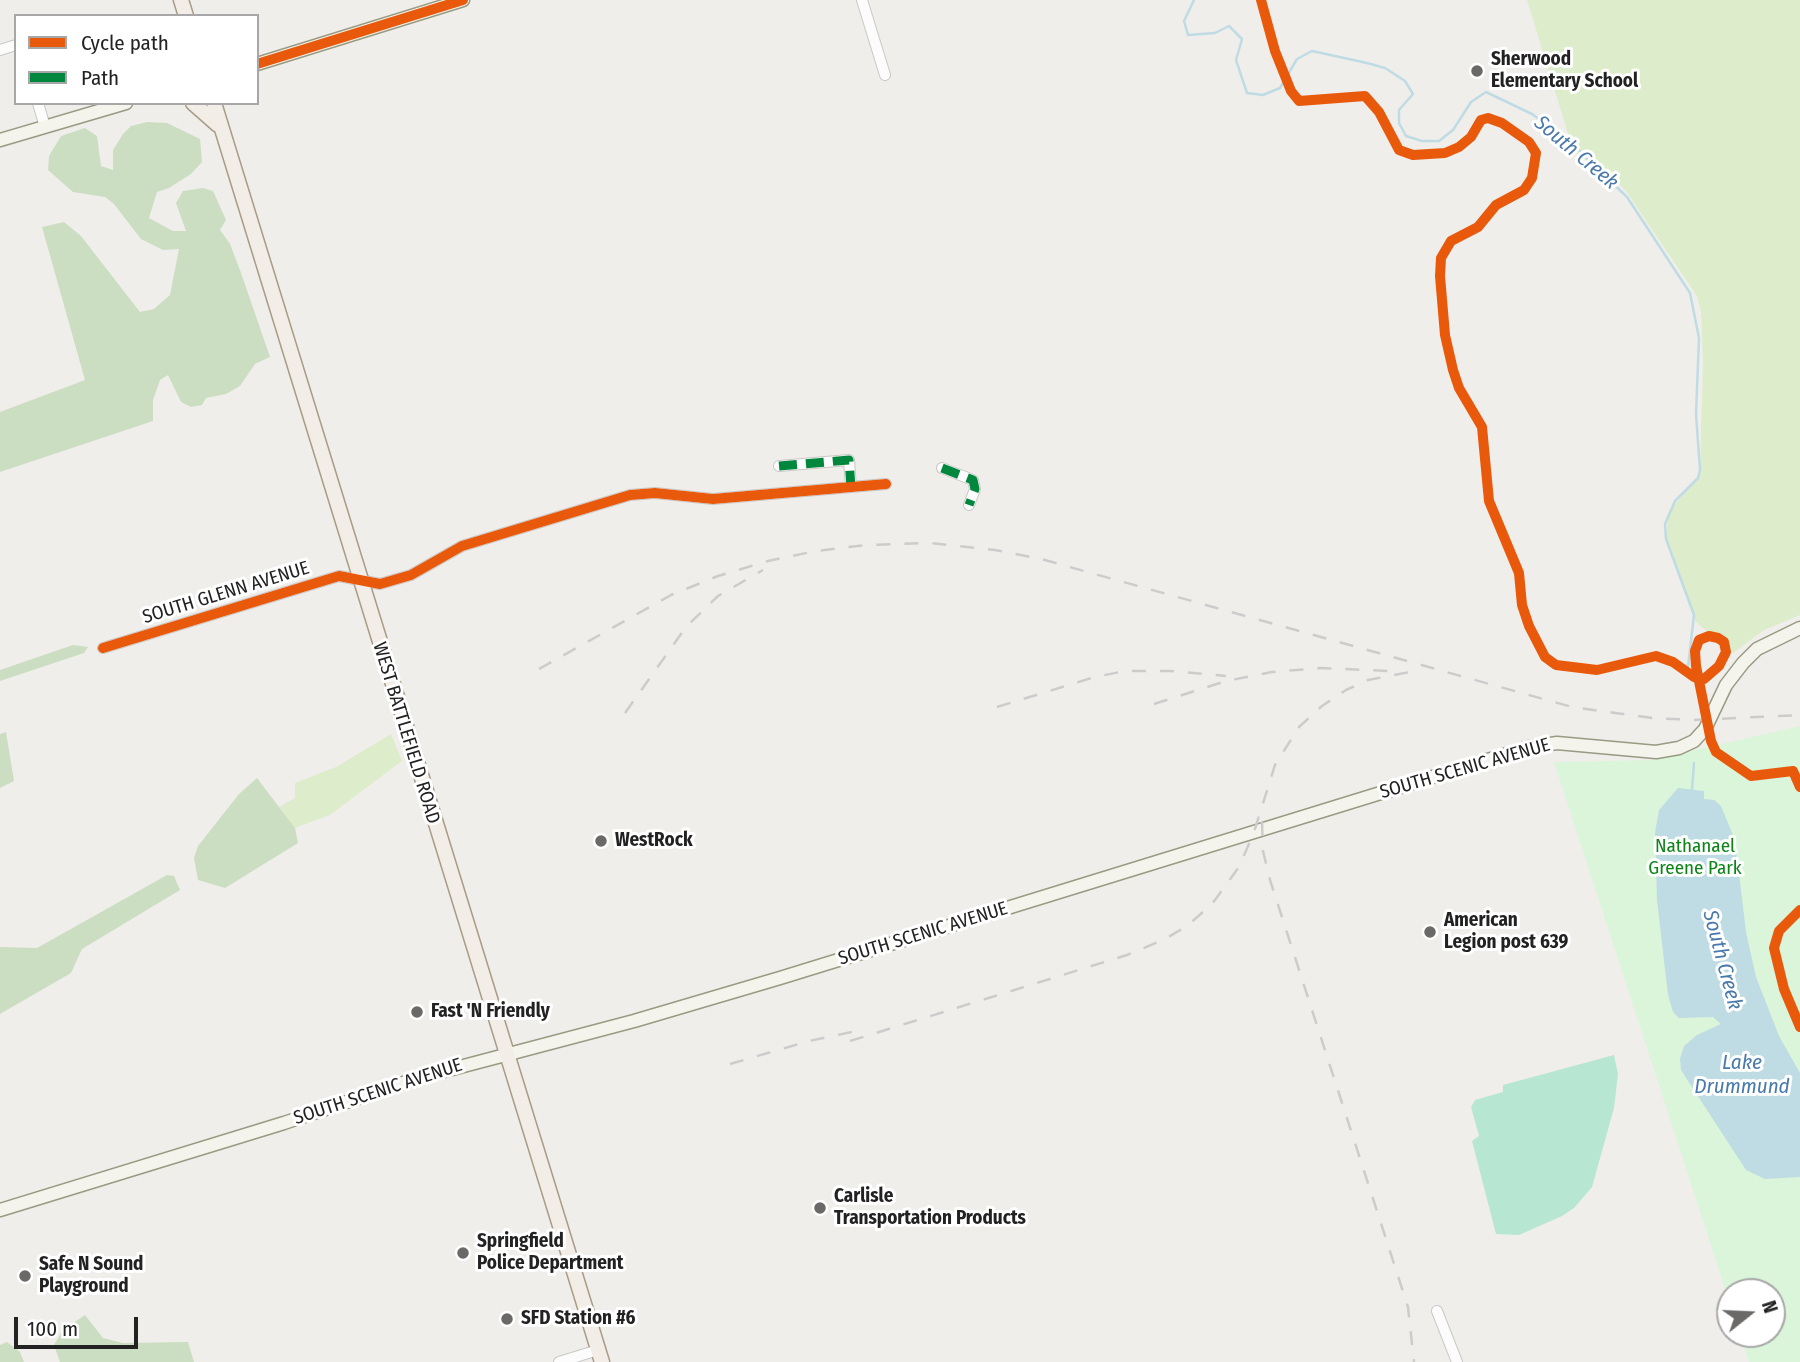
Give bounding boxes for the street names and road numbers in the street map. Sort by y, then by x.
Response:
street label: SOUTH GLENN AVENUE [140,557,312,629]
street label: WEST BATTLEFIELD ROAD [368,639,444,827]
street label: SOUTH SCENIC AVENUE [1377,734,1553,804]
street label: SOUTH SCENIC AVENUE [836,897,1010,971]
street label: SOUTH SCENIC AVENUE [291,1054,465,1130]

